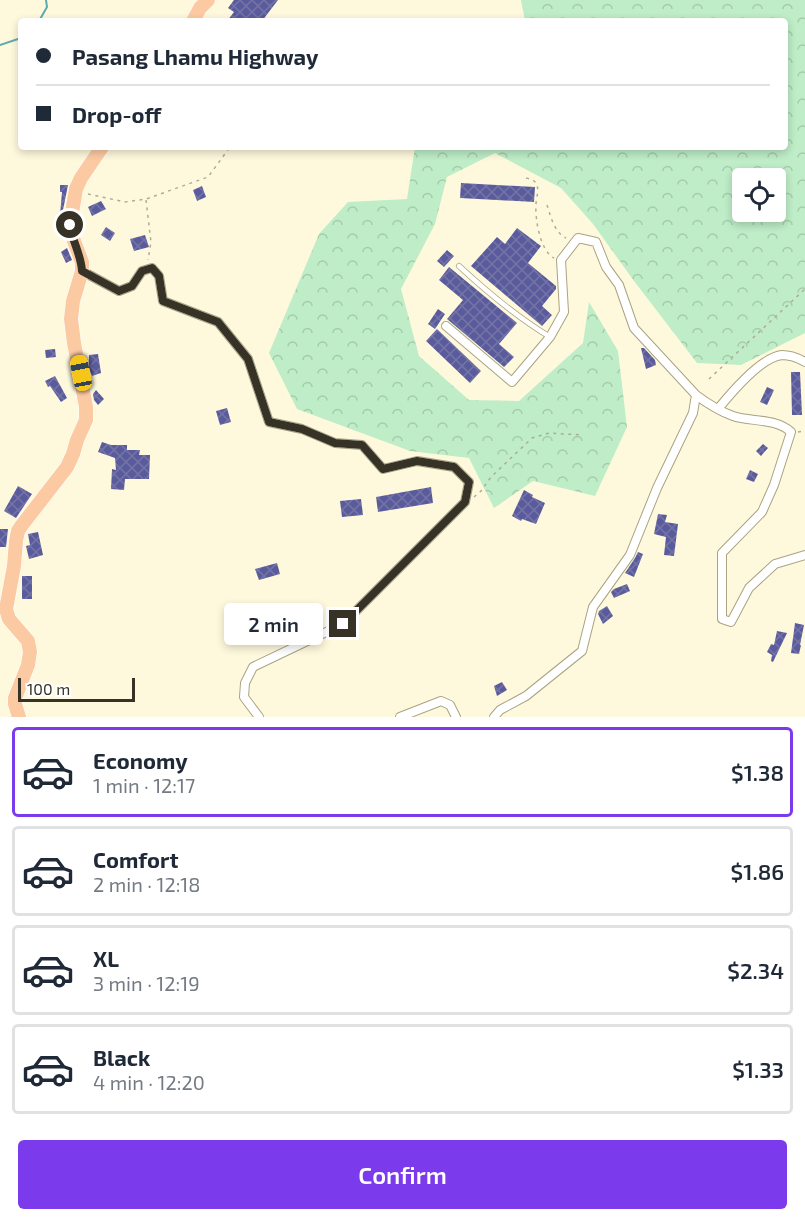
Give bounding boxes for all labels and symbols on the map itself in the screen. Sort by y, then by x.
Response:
route start [56,211,83,238]
car [69,354,93,392]
callout: 2 min [223,603,322,645]
route end [329,610,356,637]
scale bar [18,675,135,702]

